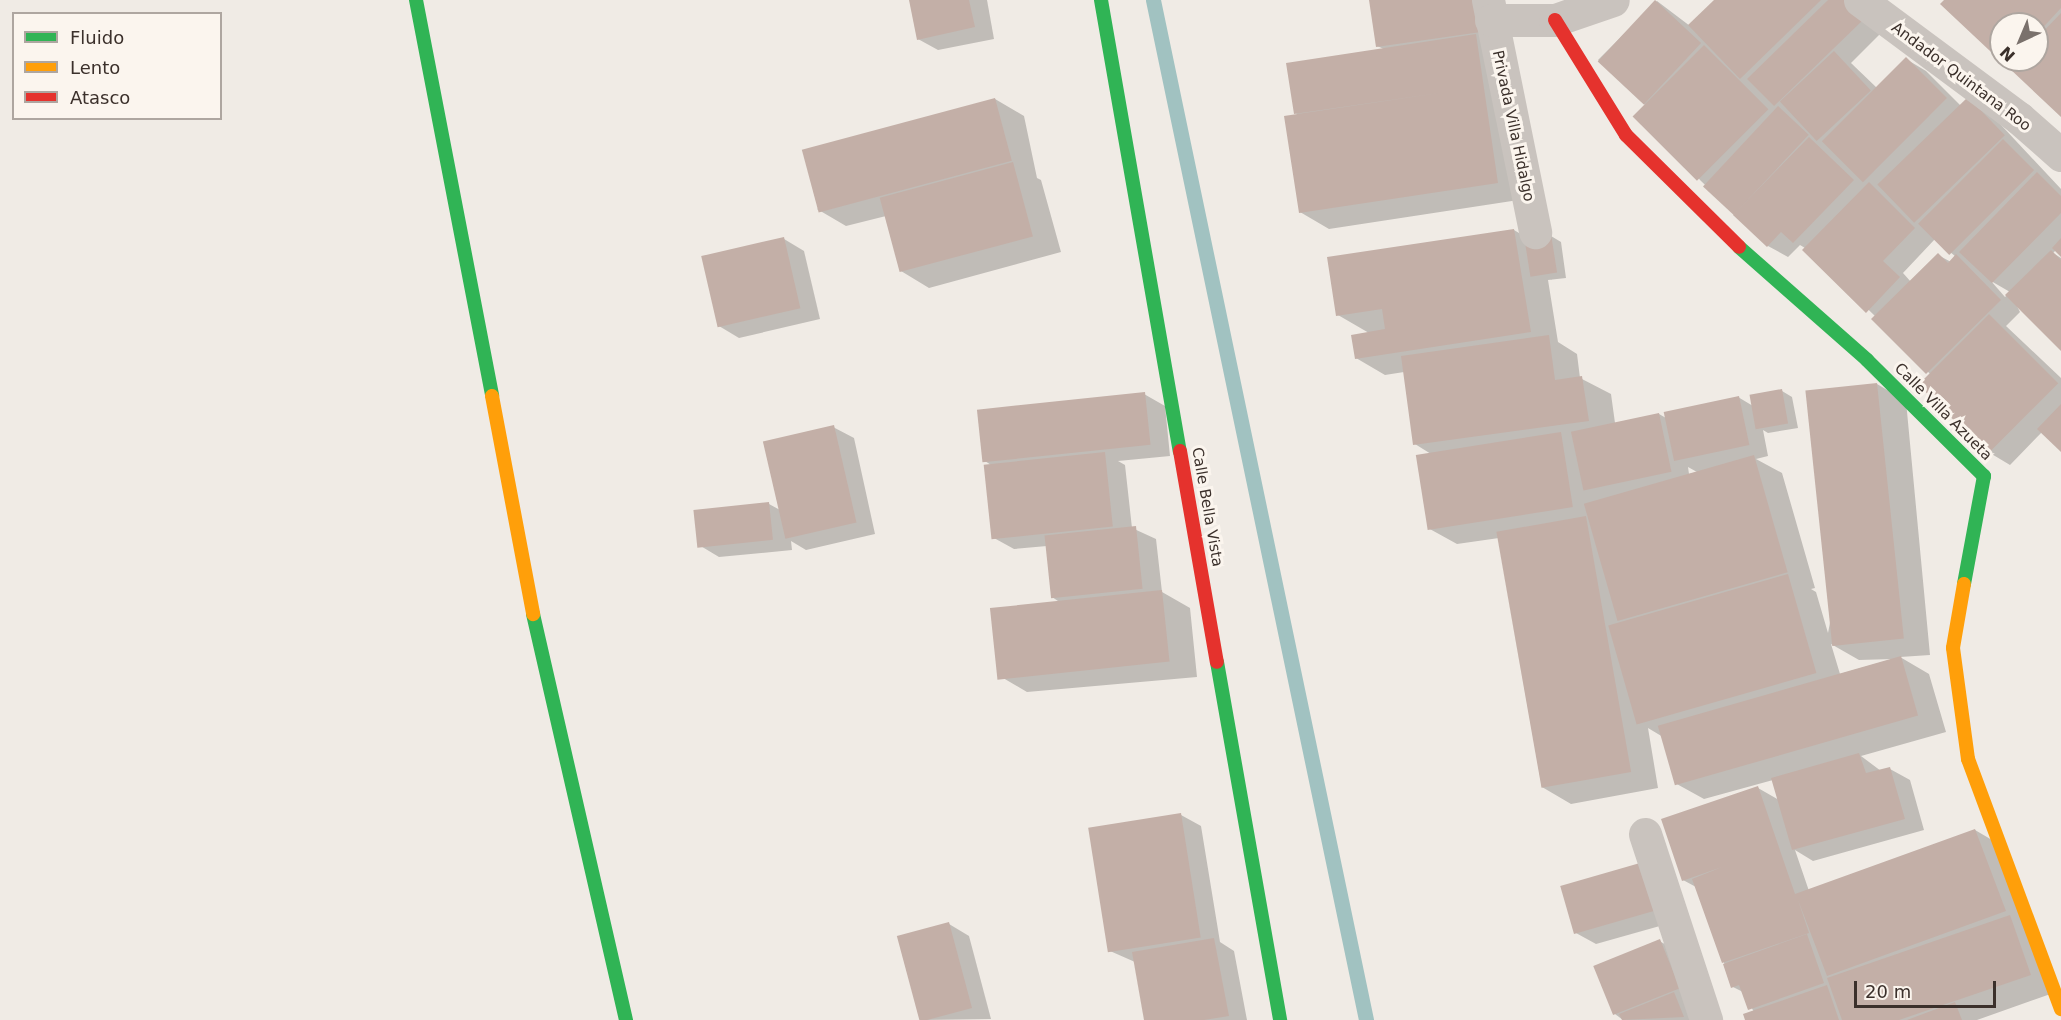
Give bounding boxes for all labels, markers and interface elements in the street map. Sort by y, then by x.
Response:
legend [12,12,222,120]
north arrow [1989,12,2049,72]
street label: Andador Quintana Roo [1888,19,2034,135]
text: Fluido [70,27,124,48]
text: N [1996,42,2019,65]
street label: Privada Villa Hidalgo [1488,49,1538,203]
text: Lento [70,57,120,78]
text: Atasco [70,87,130,108]
street label: Calle Villa Azueta [1891,360,1995,464]
street label: Calle Bella Vista [1188,446,1226,568]
scale bar [1857,969,2000,1007]
text: 20 m [1865,981,1911,1002]

